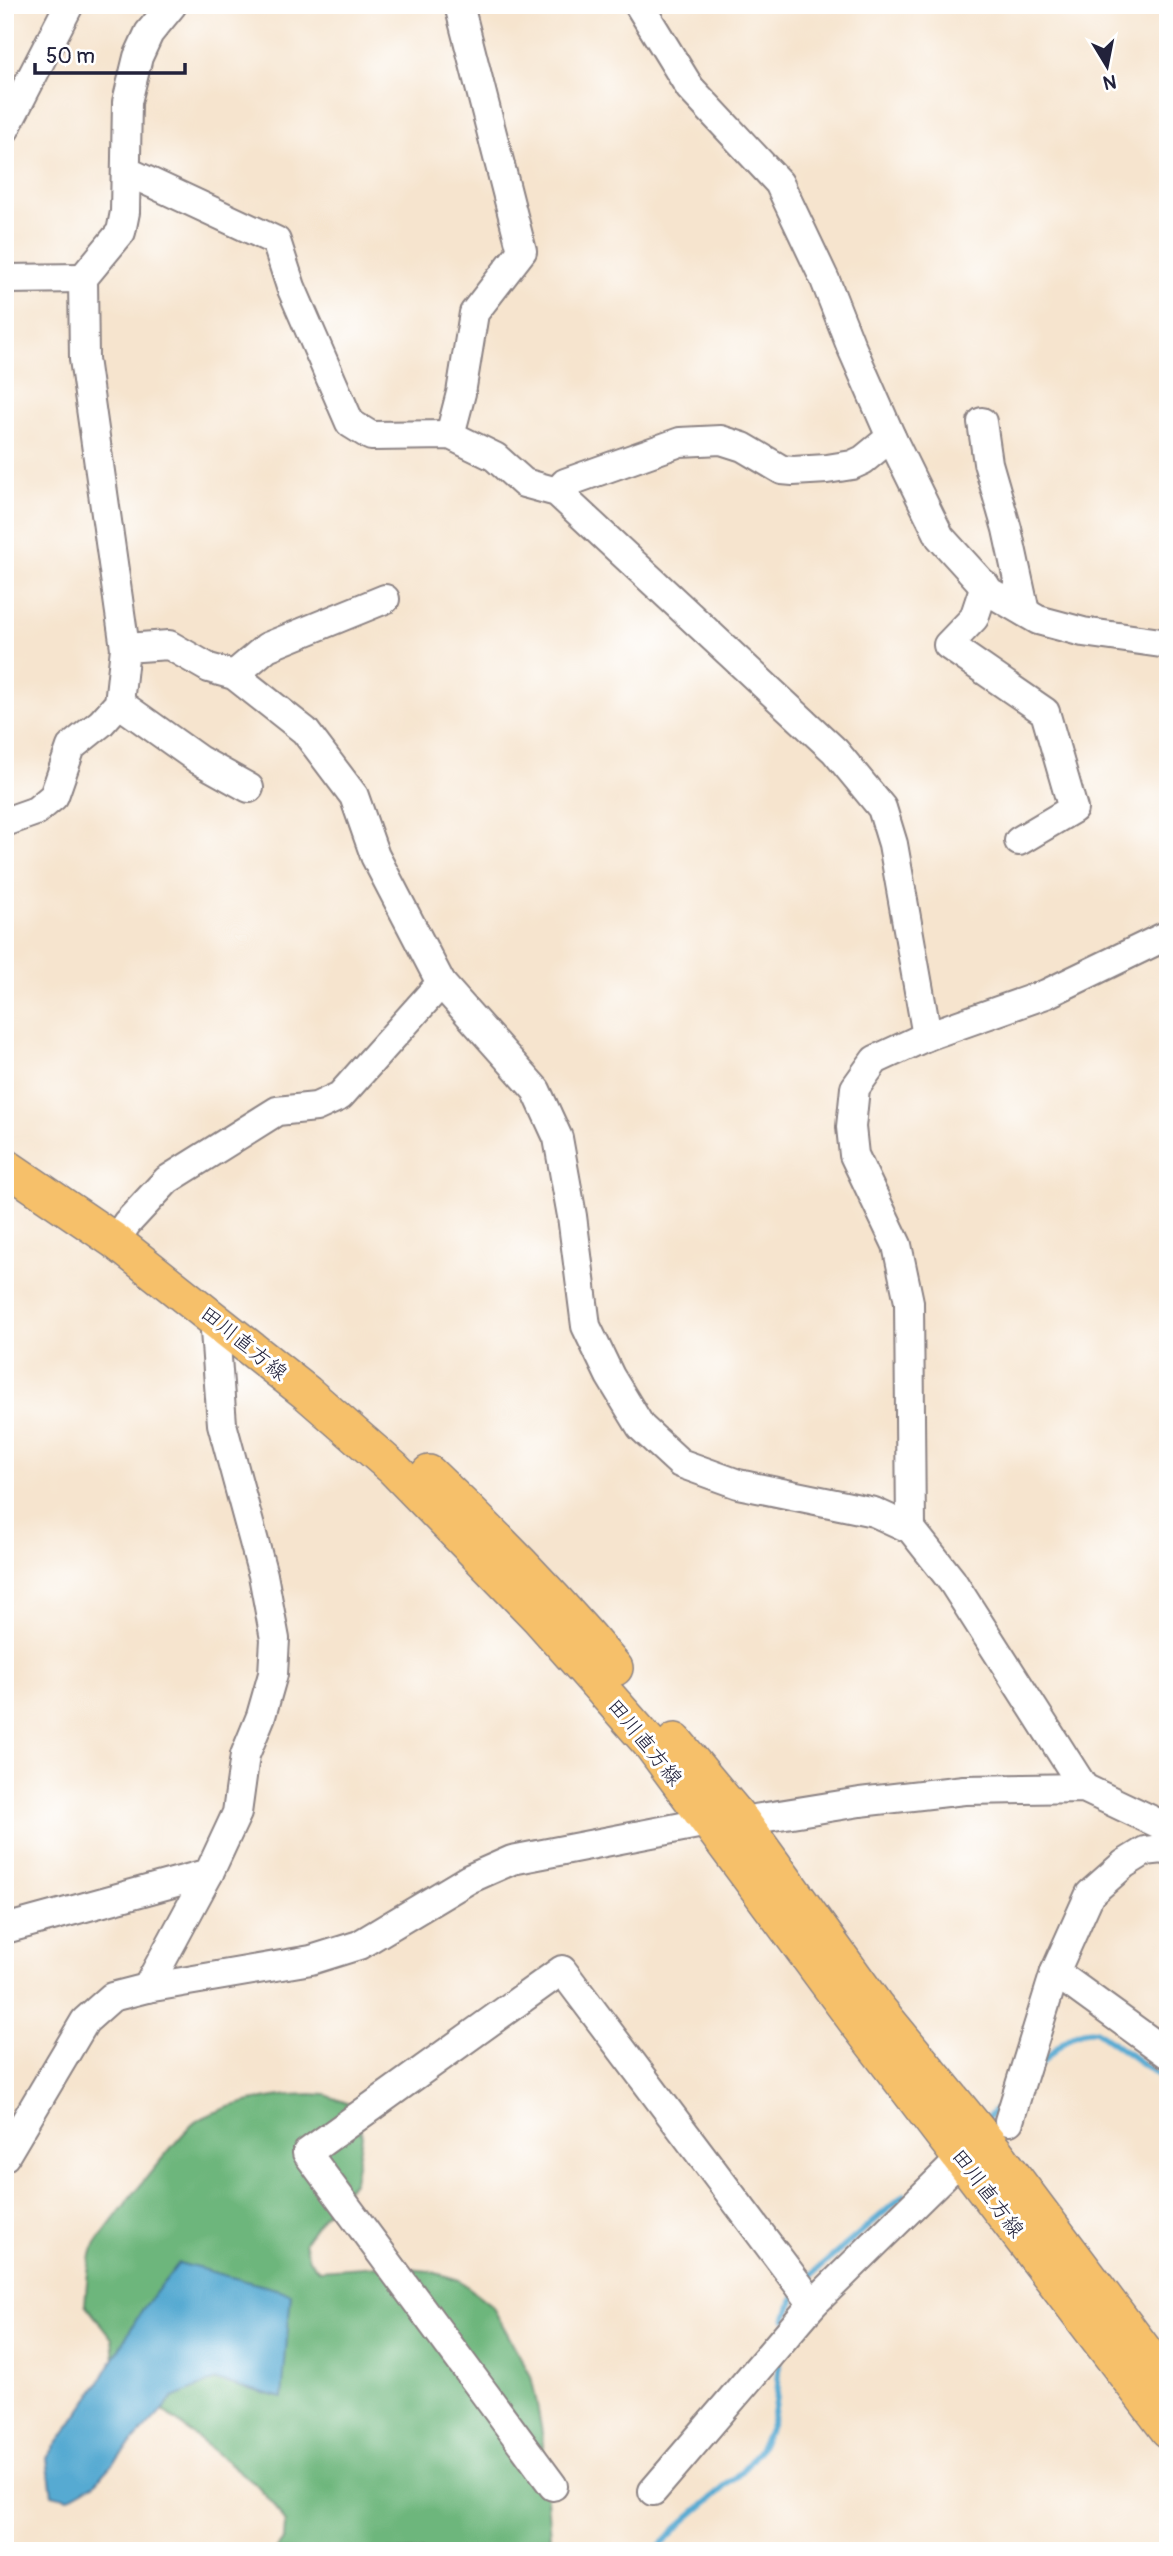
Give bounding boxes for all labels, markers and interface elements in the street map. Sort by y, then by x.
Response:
scale bar [35,32,186,76]
north arrow [1072,32,1142,102]
text: 50 m [46,43,95,70]
text: N [1101,69,1118,95]
street label: 田川直方線 [194,1300,293,1387]
street label: 田川直方線 [601,1693,688,1792]
street label: 田川直方線 [945,2143,1030,2243]

